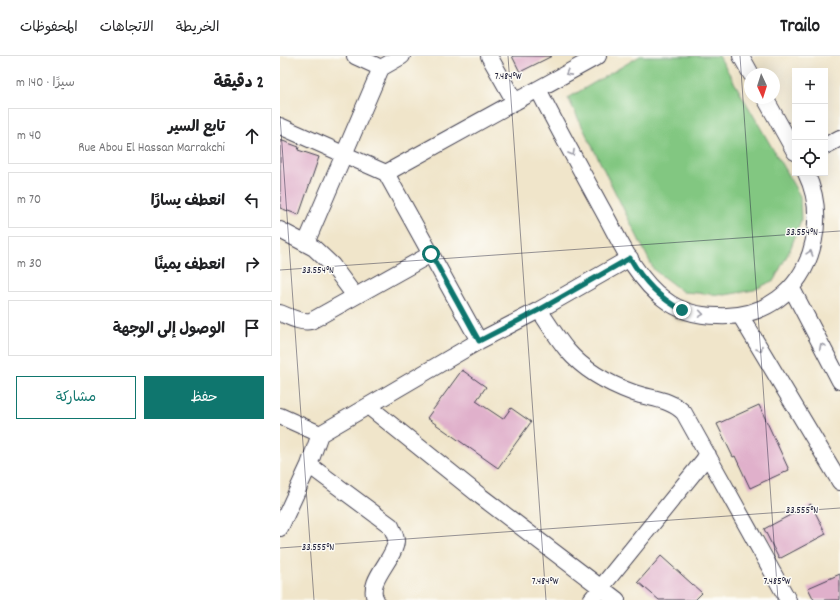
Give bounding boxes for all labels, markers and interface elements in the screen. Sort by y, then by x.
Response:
text: Trailo [780,14,820,41]
text: المحفوظات [20,18,78,38]
text: الاتجاهات [100,18,154,38]
text: الخريطة [176,18,219,38]
one-way arrow [565,68,572,75]
north arrow [744,68,780,104]
map controls [792,68,828,176]
button: + [792,68,828,104]
text: 7.484°W [495,70,522,84]
text: 2 دقيقة [213,72,264,96]
text: سيرًا · 140 m [16,74,75,93]
button: − [792,104,828,140]
text: تابع السير [168,117,225,139]
icon: ahead [241,125,263,147]
text: 40 m [17,127,41,146]
text: Rue Abou El Hassan Marrakchi [78,139,225,158]
button: locate [792,140,828,176]
one-way arrow [567,149,574,156]
icon: left [241,189,263,211]
text: 70 m [17,191,41,210]
text: انعطف يسارًا [151,191,225,213]
text: 33.554°N [786,226,818,240]
route start [422,245,440,263]
one-way arrow [805,250,814,257]
icon: right [241,253,263,275]
text: 30 m [17,255,42,274]
text: انعطف يمينًا [155,255,225,277]
text: 33.554°N [302,264,334,278]
route end [673,301,691,319]
one-way arrow [698,310,704,318]
icon: arrive [241,317,263,339]
text: الوصول إلى الوجهة [113,319,225,341]
one-way arrow [819,343,827,351]
one-way arrow [755,345,762,352]
button: مشاركة [16,376,136,419]
button: حفظ [144,376,264,419]
text: 33.555°N [786,504,818,518]
text: 33.555°N [302,541,334,555]
text: 7.484°W [532,575,559,589]
text: 7.485°W [763,575,791,589]

